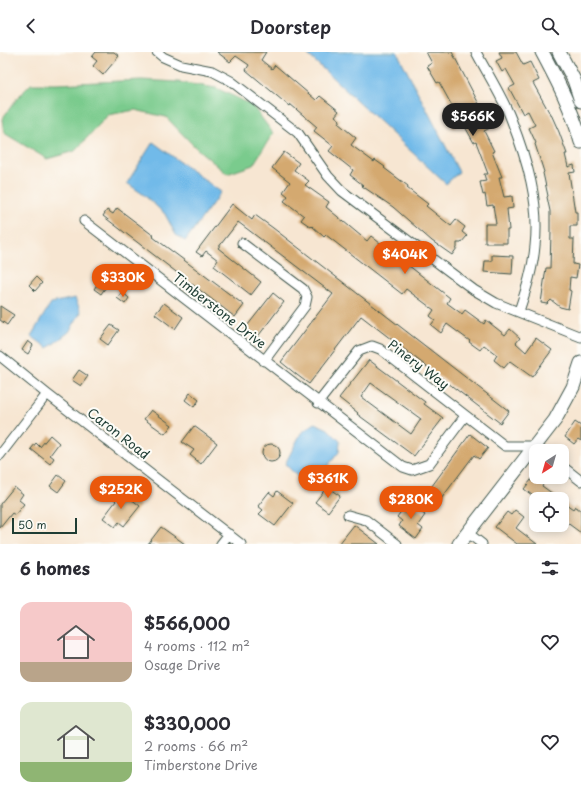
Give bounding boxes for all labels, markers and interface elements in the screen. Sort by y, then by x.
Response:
text: Doorstep [250,13,331,40]
icon: back [20,15,42,37]
icon: search [539,15,561,37]
pin: $566K [445,103,501,137]
text: $566K [451,106,495,125]
pin: $404K [377,241,433,275]
text: $404K [382,244,428,263]
pin: $330K [95,264,151,298]
text: $330K [101,267,145,286]
street label: Timberstone Drive [169,267,271,353]
street label: Pinery Way [384,335,454,393]
street label: Caron Road [84,403,154,463]
north arrow [529,444,569,484]
map controls [529,444,569,532]
pin: $361K [300,465,356,499]
text: $361K [307,468,349,487]
pin: $252K [93,476,149,510]
text: $252K [99,479,143,498]
pin: $280K [383,486,439,520]
text: $280K [389,489,433,508]
button: locate [529,492,569,532]
scale bar [12,516,77,535]
text: 50 m [18,516,47,533]
text: 6 homes [20,555,90,581]
icon: filters [539,557,561,579]
text: $566,000 [144,610,230,636]
icon: home [52,618,100,666]
icon: heart [539,631,561,653]
text: 4 rooms · 112 m² [144,636,250,655]
text: Osage Drive [144,655,220,674]
text: $330,000 [144,710,231,736]
icon: home [52,718,100,766]
icon: heart [539,731,561,753]
text: 2 rooms · 66 m² [144,736,248,755]
text: Timberstone Drive [144,755,258,774]

